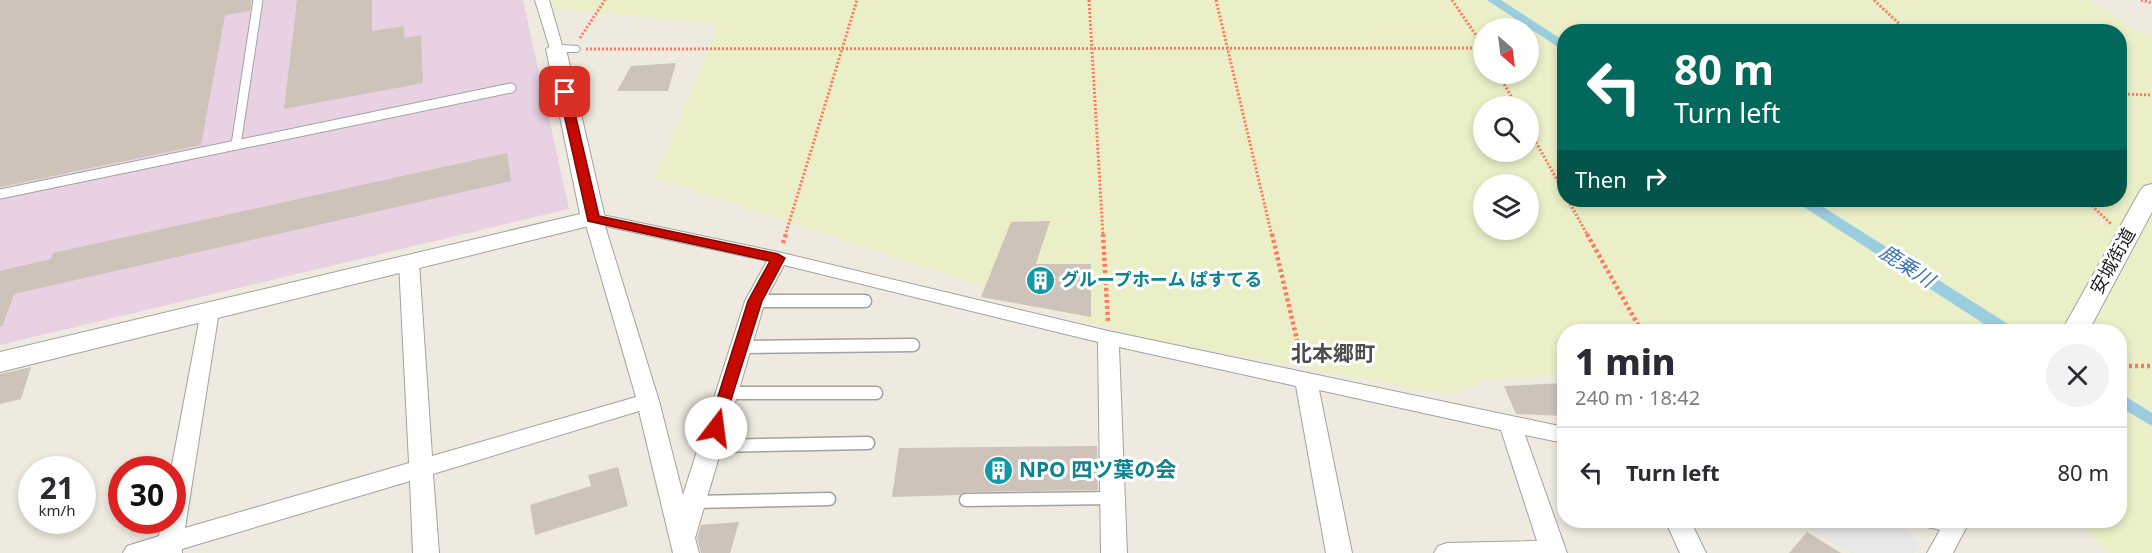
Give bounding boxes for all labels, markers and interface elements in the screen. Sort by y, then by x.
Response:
north arrow [1473,18,1539,84]
map controls [1473,18,1539,240]
text: 80 m [1674,40,1774,97]
icon: left [1575,48,1653,126]
pin [539,66,590,117]
icon: arrive [548,75,581,108]
text: Turn left [1674,94,1780,131]
button: search [1473,96,1539,162]
icon: right [1639,162,1672,195]
text: Then [1575,164,1627,194]
button: layers [1473,174,1539,240]
street label: 安城街道 [2084,223,2140,298]
water label: 鹿乗川 [1875,238,1941,294]
building icon: グループホーム ぱすてる [1024,264,1056,296]
place label: グループホーム ぱすてる [1061,267,1262,291]
text: 1 min [1575,337,1676,386]
district label: 北本郷町 [1291,339,1375,367]
button: close [2046,344,2109,407]
text: 240 m · 18:42 [1575,384,1700,411]
position arrow [684,396,748,460]
building icon: NPO 四ツ葉の会 [982,454,1014,486]
place label: NPO 四ツ葉の会 [1019,455,1176,483]
speed limit sign: 30 [108,456,186,534]
icon: left [1575,456,1608,489]
text: Turn left [1626,457,1720,487]
text: 80 m [2058,457,2109,487]
text: 21 [40,467,74,508]
text: km/h [39,500,75,520]

